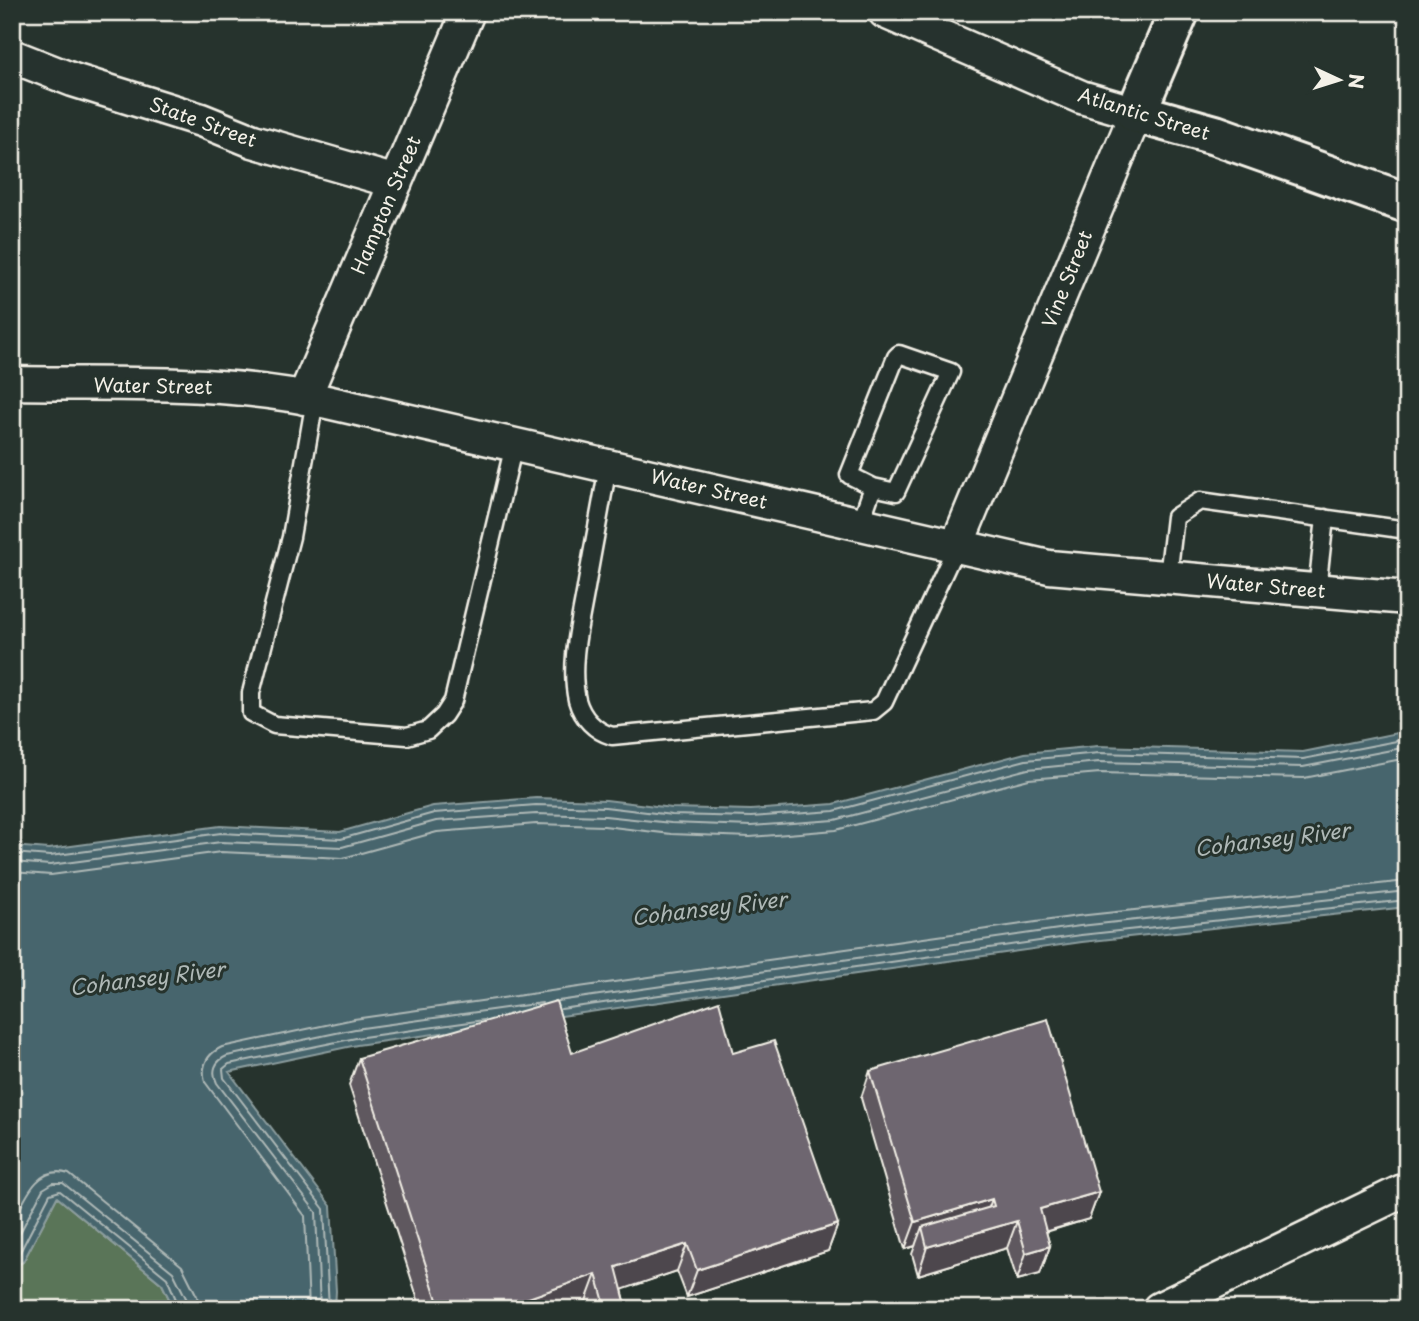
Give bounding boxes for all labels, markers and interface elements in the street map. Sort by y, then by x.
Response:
north arrow [1304,46,1374,116]
text: N [1342,73,1371,90]
street label: Atlantic Street [1075,80,1214,146]
street label: State Street [146,89,261,153]
street label: Hampton Street [343,131,427,278]
street label: Vine Street [1034,226,1098,331]
street label: Water Street [93,370,213,400]
street label: Water Street [648,461,771,515]
street label: Water Street [1206,566,1327,604]
water label: Cohansey River [1192,812,1354,863]
water label: Cohansey River [629,881,791,932]
water label: Cohansey River [67,951,229,1002]

